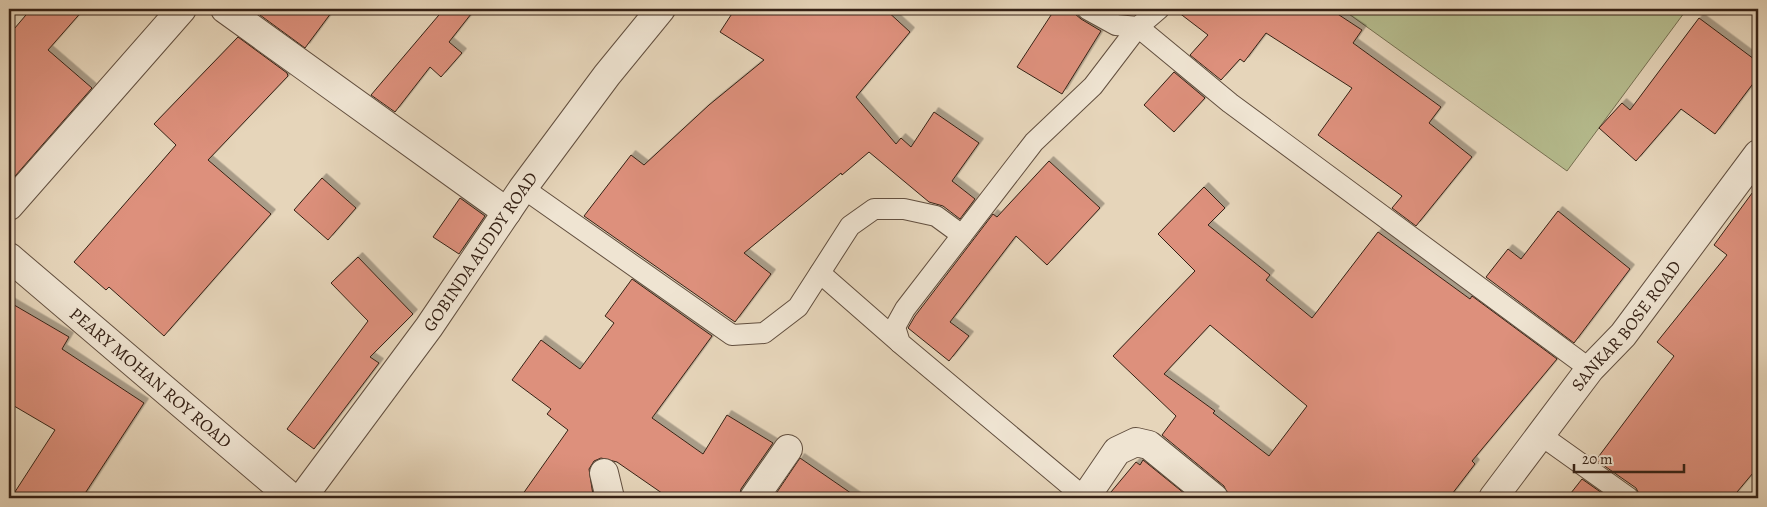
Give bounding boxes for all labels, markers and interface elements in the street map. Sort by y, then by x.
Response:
street label: GOBINDA AUDDY ROAD [417,167,543,336]
street label: SANKAR BOSE ROAD [1566,255,1687,396]
street label: PEARY MOHAN ROY ROAD [64,302,237,453]
scale bar [1574,442,1684,474]
text: 20 m [1582,449,1613,469]

